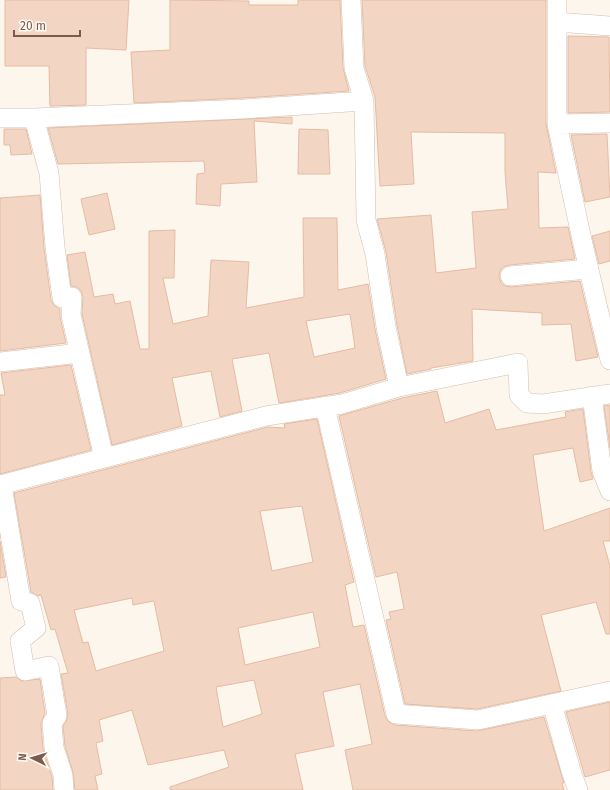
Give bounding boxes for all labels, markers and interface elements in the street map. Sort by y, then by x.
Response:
scale bar [14,12,80,38]
text: 20 m [20,19,46,33]
north arrow [12,738,52,778]
text: N [16,753,29,761]

